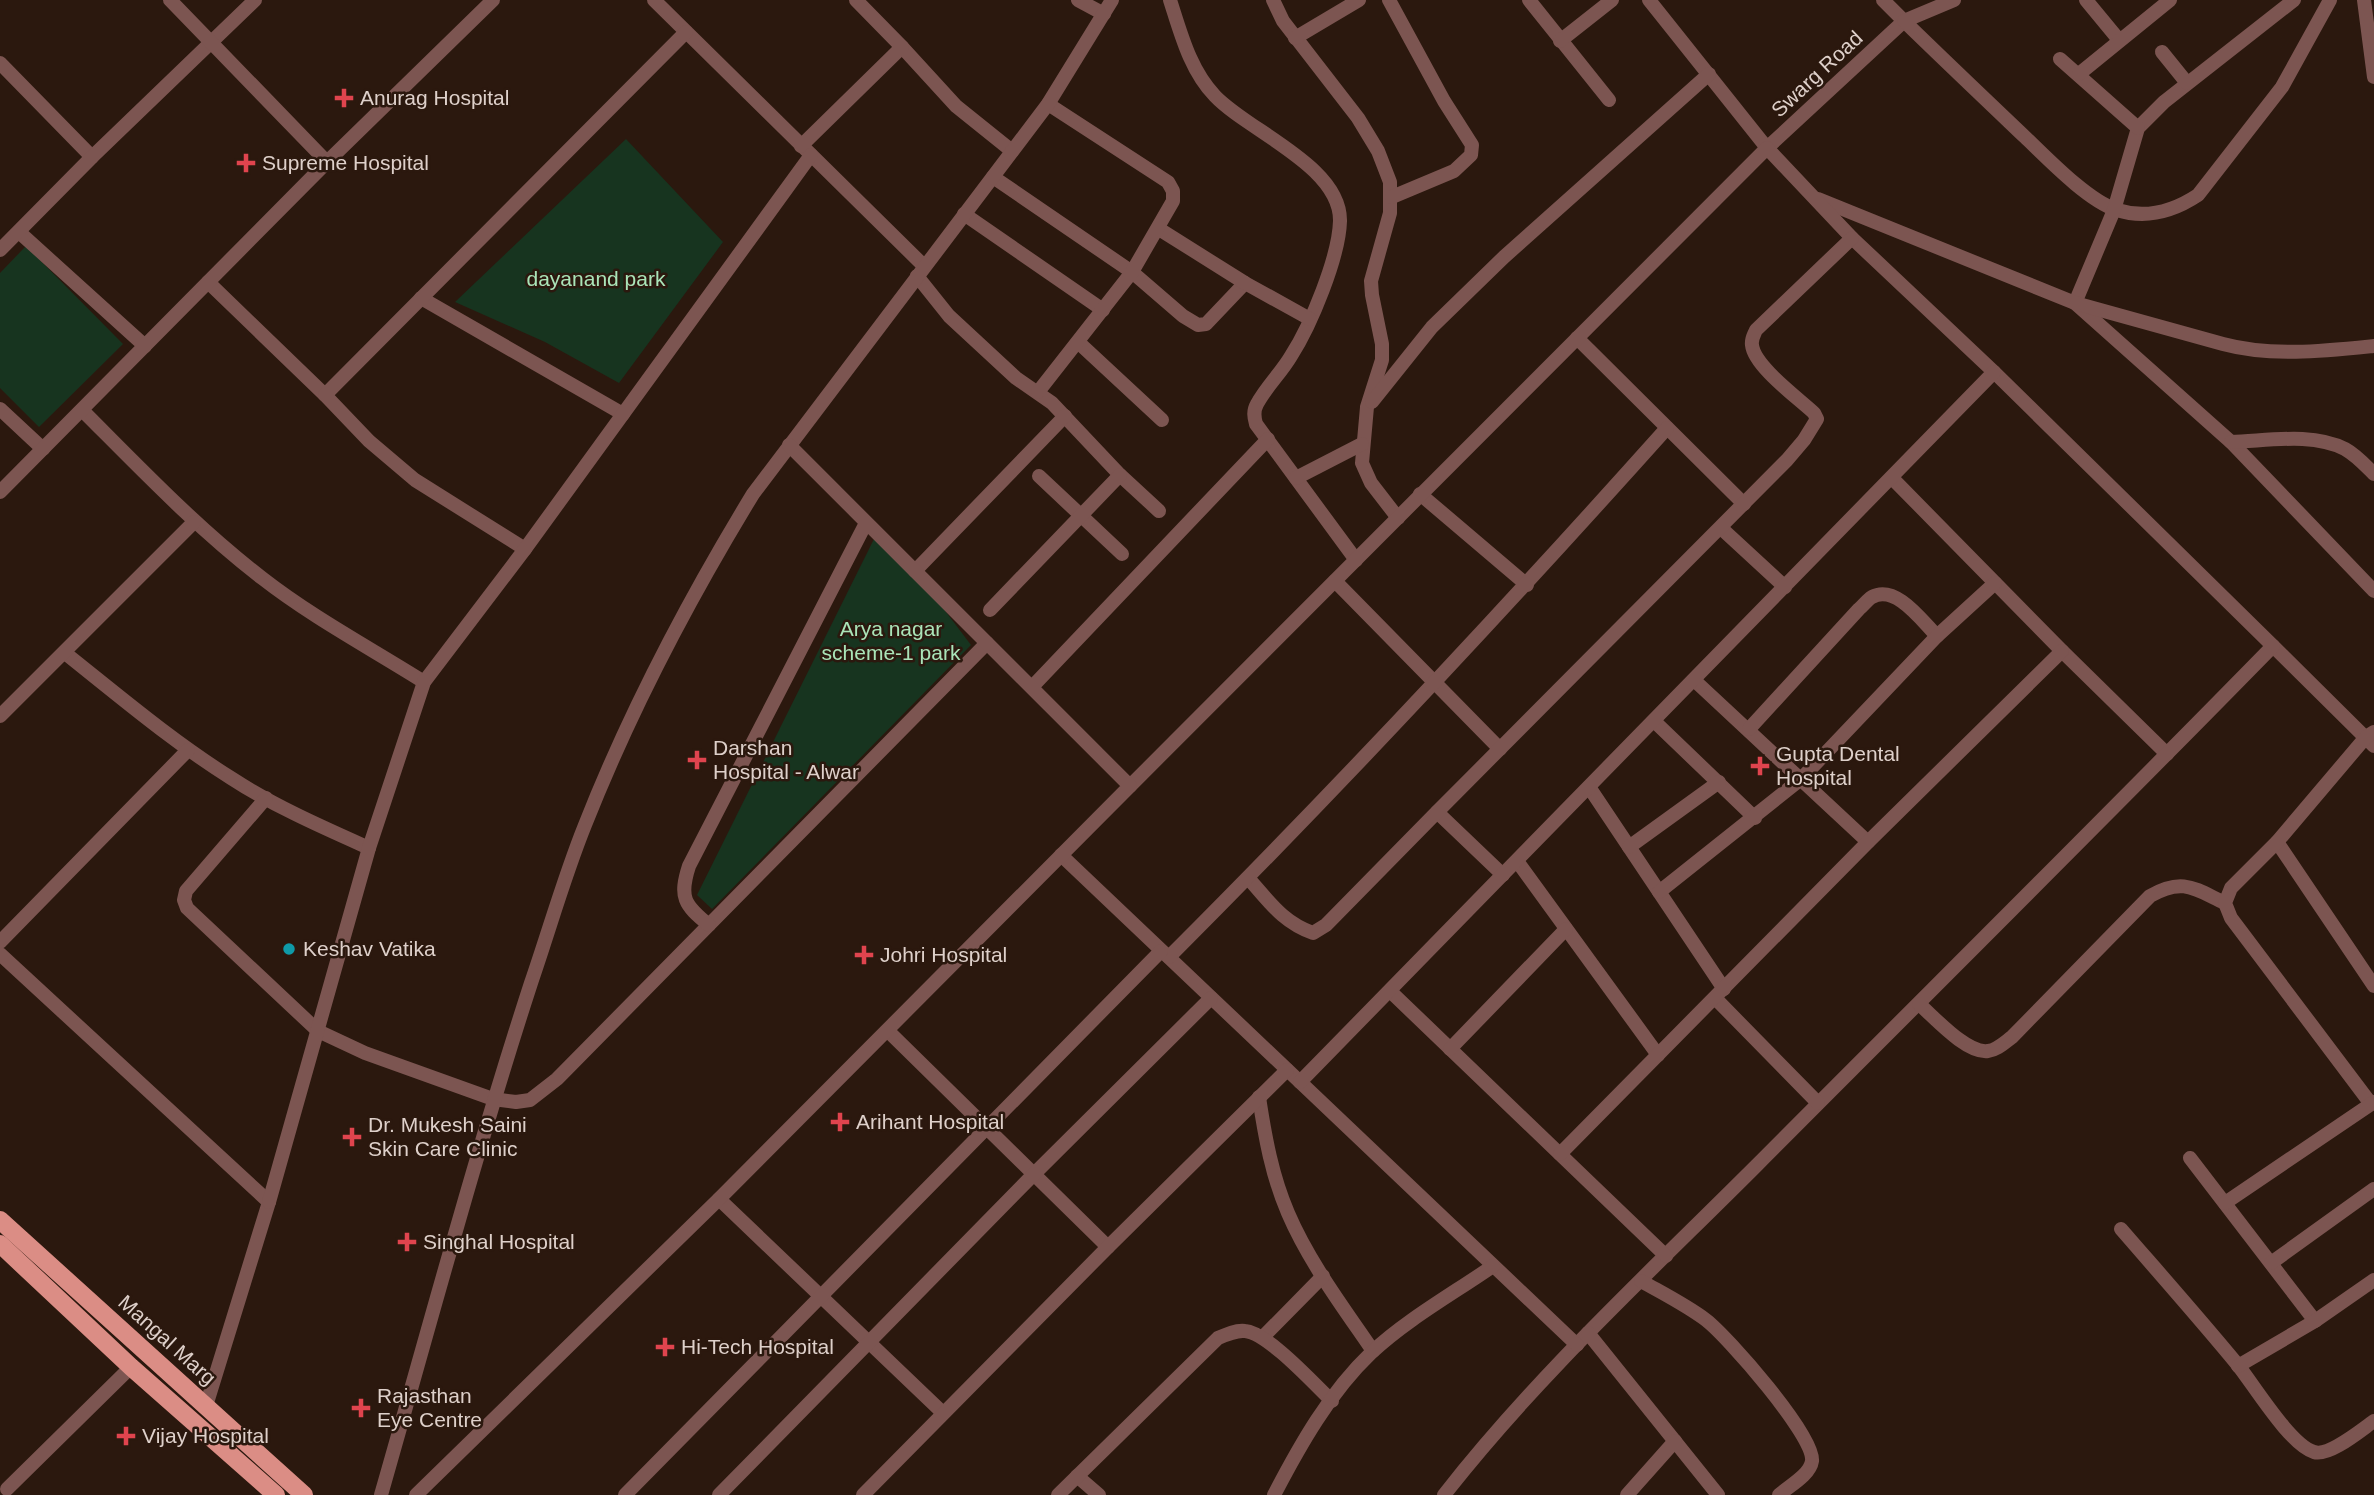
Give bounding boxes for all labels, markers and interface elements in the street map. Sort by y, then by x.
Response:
street label: Swarg Road [1767,26,1867,121]
place label: Anurag Hospital [360,86,509,109]
marker: Anurag Hospital [334,88,354,108]
place label: Supreme Hospital [262,151,429,174]
marker: Supreme Hospital [236,153,256,173]
park label: dayanand park [527,267,666,290]
park label: Arya nagar scheme-1 park [822,617,961,664]
place label: Darshan Hospital - Alwar [713,736,859,783]
place label: Gupta Dental Hospital [1776,742,1900,789]
marker: Darshan Hospital - Alwar [687,750,707,770]
marker: Gupta Dental Hospital [1750,756,1770,776]
place label: Keshav Vatika [303,937,436,960]
marker: Keshav Vatika [281,941,297,957]
place label: Johri Hospital [880,943,1007,966]
marker: Johri Hospital [854,945,874,965]
place label: Arihant Hospital [856,1110,1004,1133]
marker: Arihant Hospital [830,1112,850,1132]
place label: Dr. Mukesh Saini Skin Care Clinic [368,1113,527,1160]
marker: Dr. Mukesh Saini Skin Care Clinic [342,1127,362,1147]
place label: Singhal Hospital [423,1230,575,1253]
marker: Singhal Hospital [397,1232,417,1252]
street label: Mangal Marg [114,1290,221,1389]
place label: Hi-Tech Hospital [681,1335,834,1358]
marker: Hi-Tech Hospital [655,1337,675,1357]
place label: Rajasthan Eye Centre [377,1384,482,1431]
marker: Rajasthan Eye Centre [351,1398,371,1418]
place label: Vijay Hospital [142,1424,269,1447]
marker: Vijay Hospital [116,1426,136,1446]

